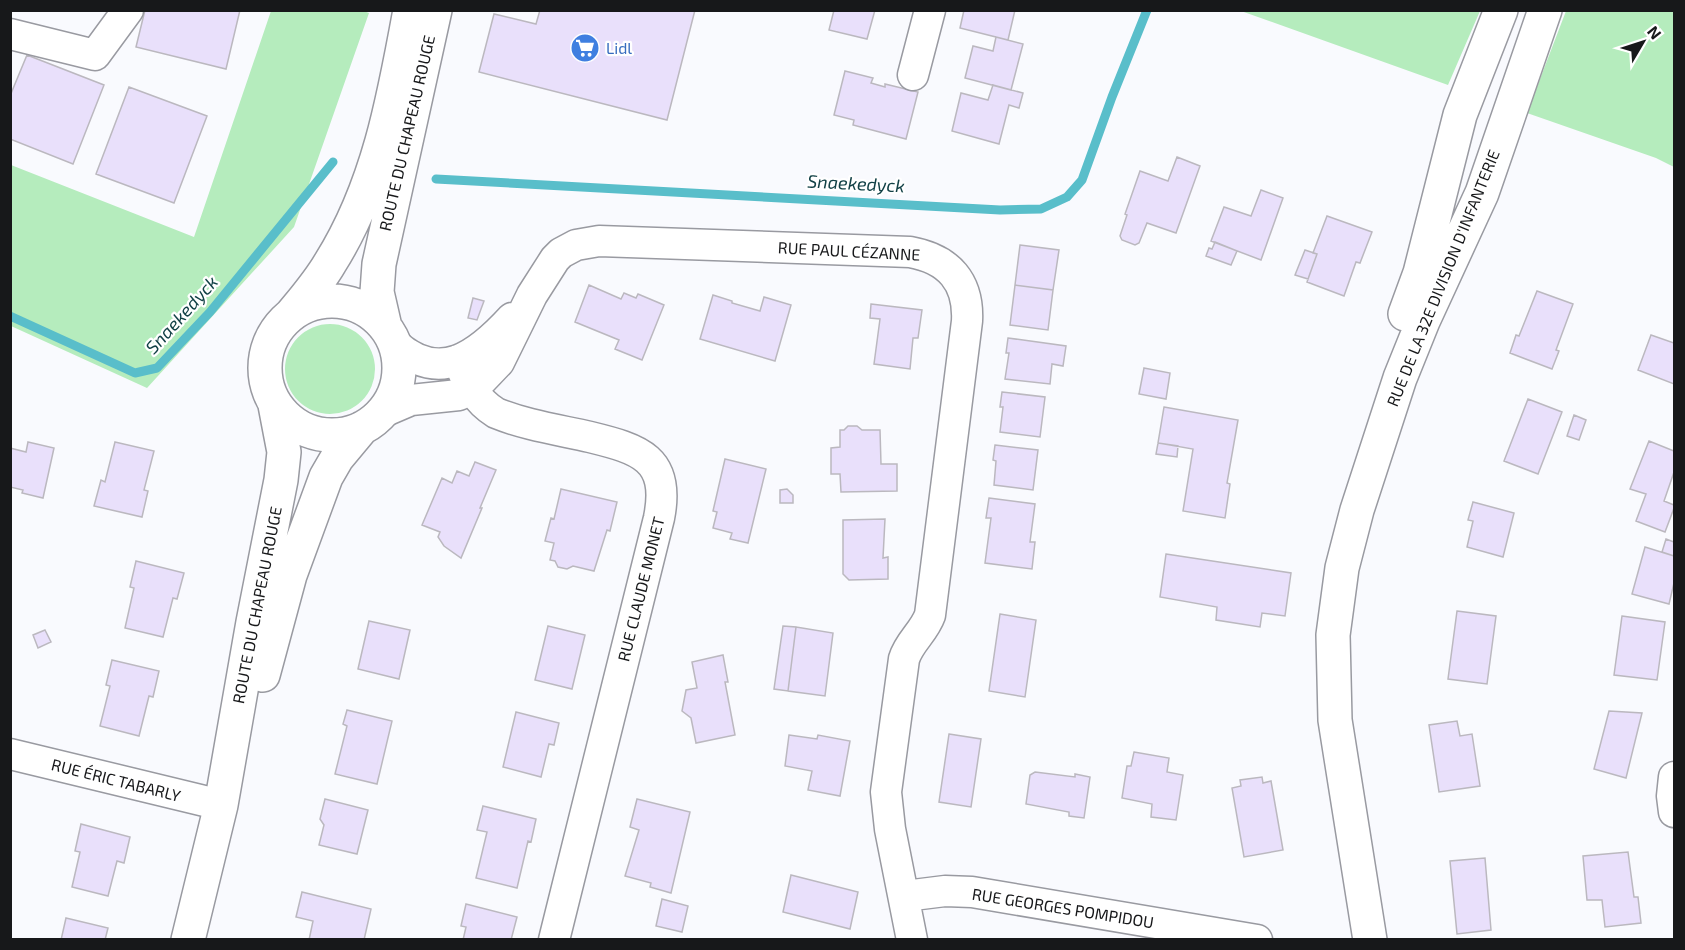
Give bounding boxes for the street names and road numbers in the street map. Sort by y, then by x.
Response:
street label: ROUTE DU CHAPEAU ROUGE [375,33,438,233]
street label: RUE DE LA 32E DIVISION D'INFANTERIE [1382,147,1503,409]
street label: RUE PAUL CÉZANNE [777,237,921,264]
street label: ROUTE DU CHAPEAU ROUGE [228,505,285,705]
street label: RUE CLAUDE MONET [613,515,668,663]
street label: RUE ÉRIC TABARLY [50,754,183,805]
street label: RUE GEORGES POMPIDOU [971,884,1155,931]

